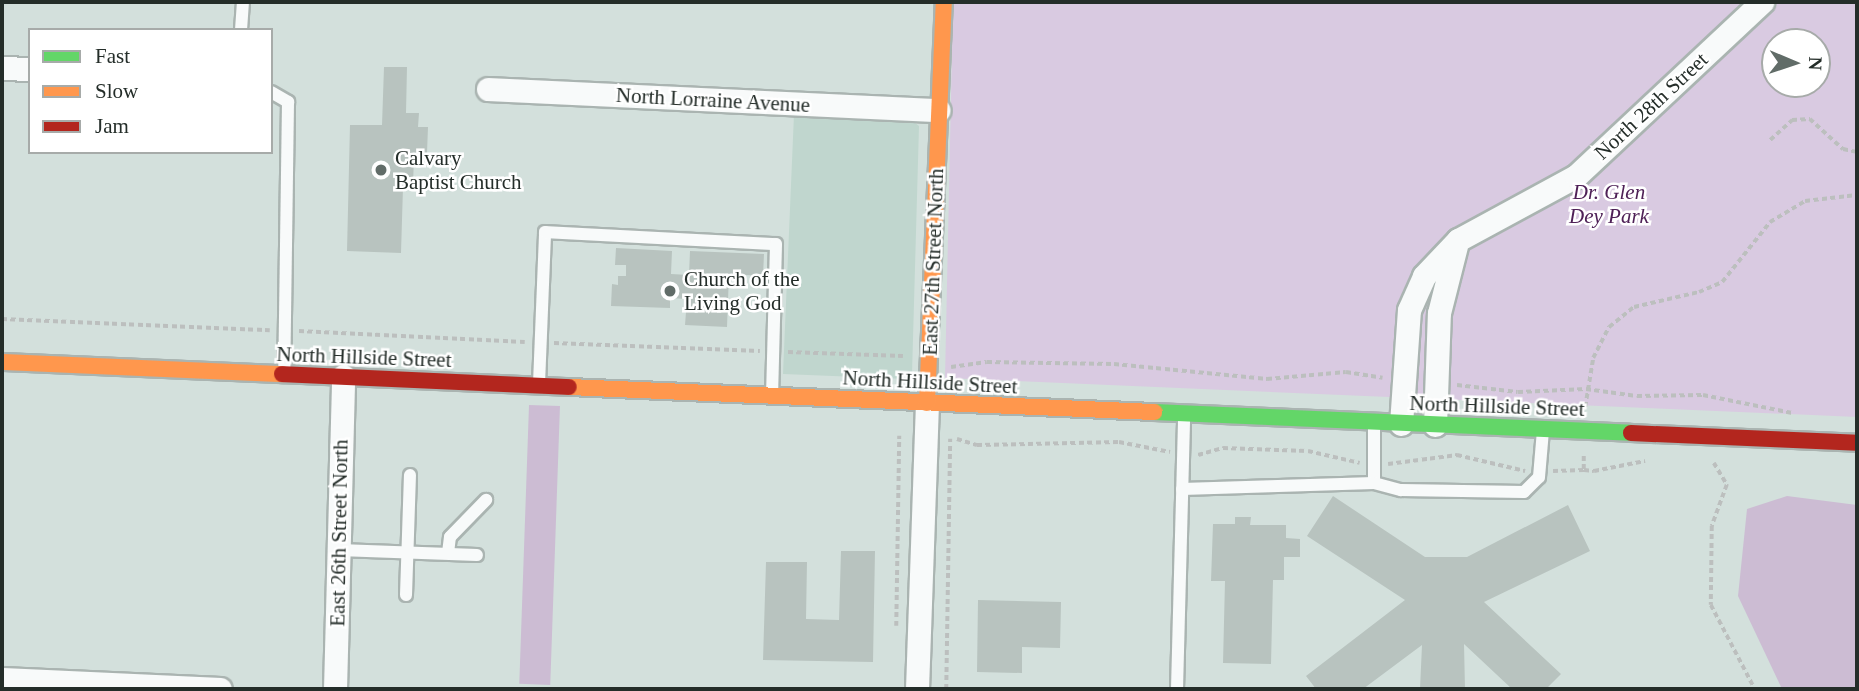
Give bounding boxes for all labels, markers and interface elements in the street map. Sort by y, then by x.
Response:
legend [28,28,273,154]
north arrow [1761,28,1831,98]
text: Fast [95,44,130,68]
street label: North 28th Street [1589,47,1713,165]
text: N [1805,56,1826,71]
text: Slow [95,79,138,103]
street label: North Lorraine Avenue [615,82,811,118]
text: Jam [95,114,129,138]
place label: Calvary Baptist Church [395,145,522,195]
marker: Calvary Baptist Church [373,162,389,178]
street label: East 27th Street North [917,168,949,356]
park label: Dr. Glen Dey Park [1569,179,1649,229]
place label: Church of the Living God [684,266,799,316]
marker: Church of the Living God [662,283,678,299]
street label: North Hillside Street [276,341,452,373]
street label: North Hillside Street [842,365,1018,399]
street label: North Hillside Street [1409,390,1585,422]
street label: East 26th Street North [325,439,353,627]

